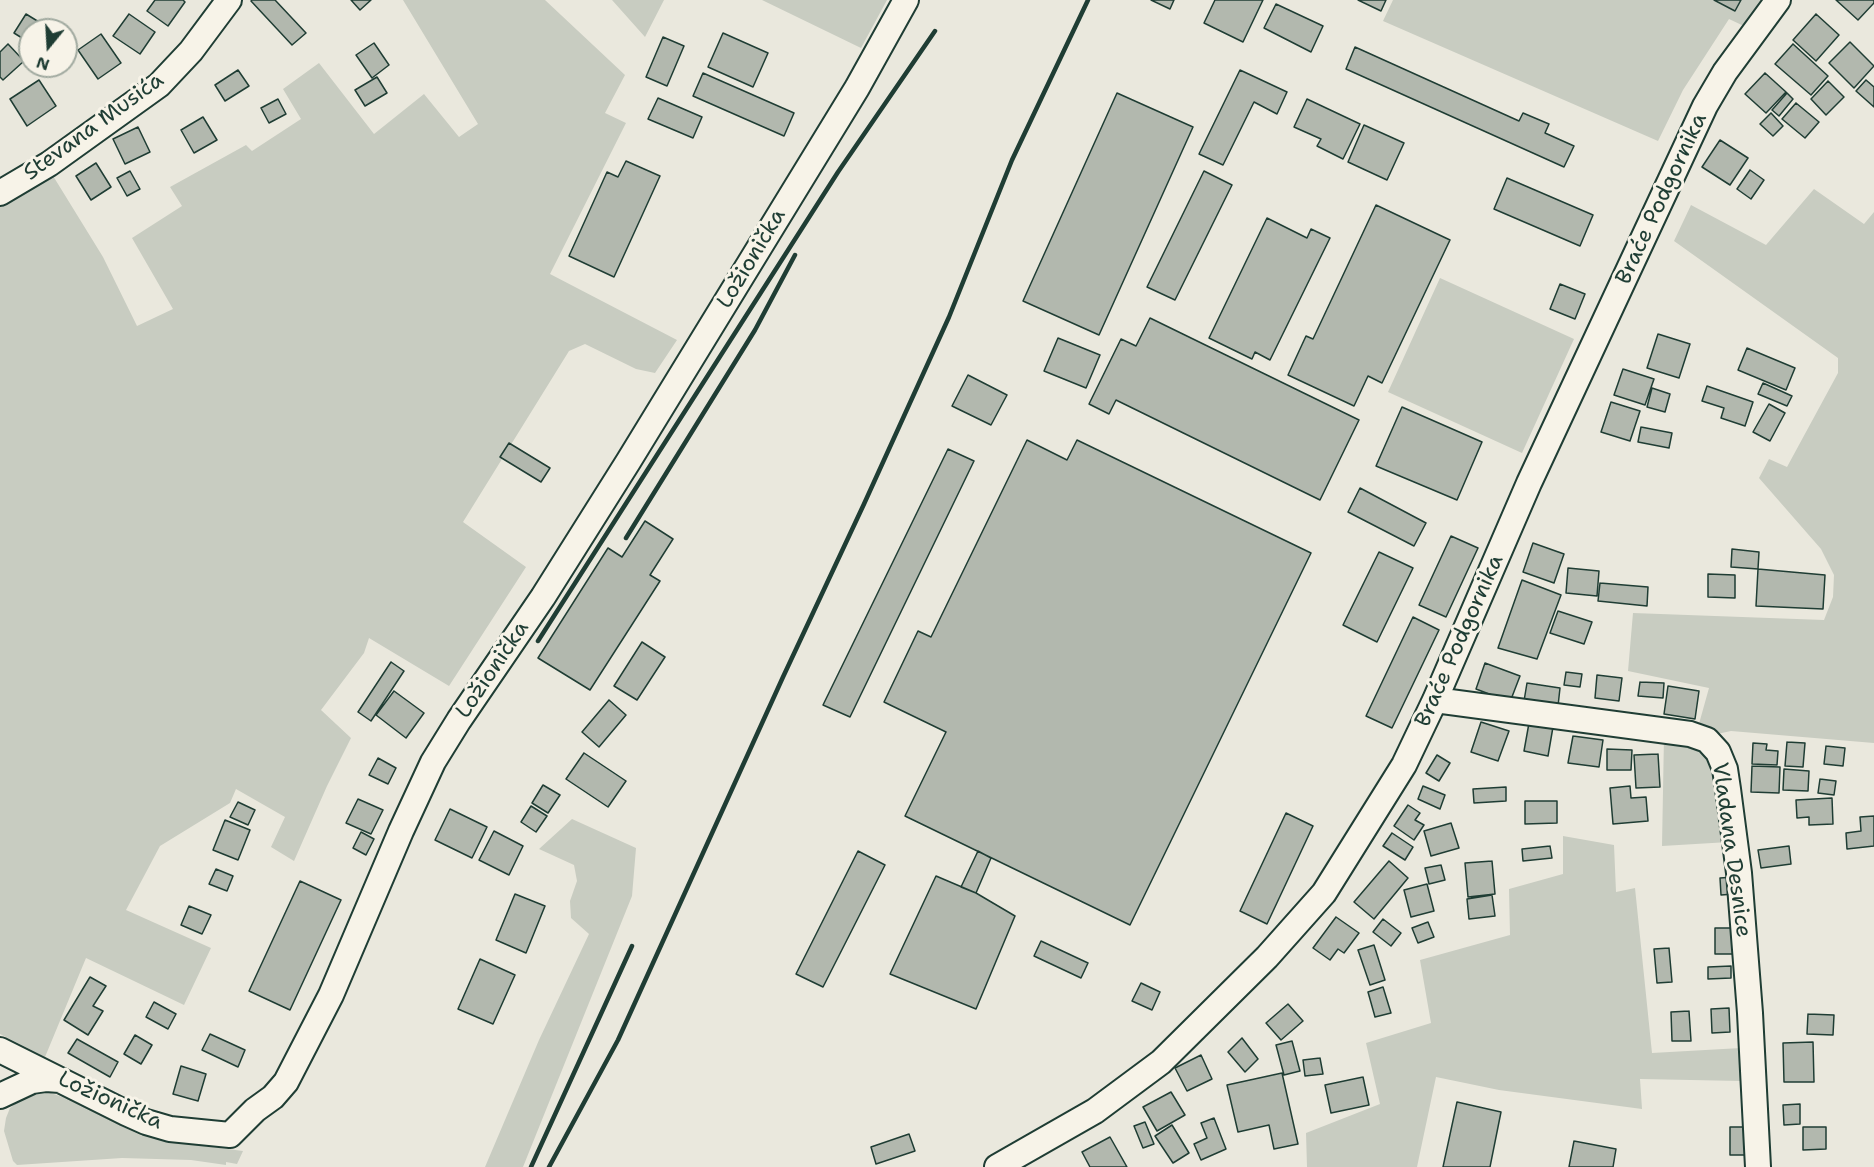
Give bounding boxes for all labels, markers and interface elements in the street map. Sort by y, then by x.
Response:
north arrow [18,18,78,78]
text: N [34,52,52,76]
street label: Stevana Musića [19,67,169,187]
street label: Braće Podgornika [1611,109,1713,289]
street label: Ložionička [712,204,792,314]
street label: Braće Podgornika [1410,551,1510,731]
street label: Ložionička [451,616,535,724]
street label: Vladana Desnice [1706,761,1756,939]
street label: Ložionička [54,1066,166,1136]

